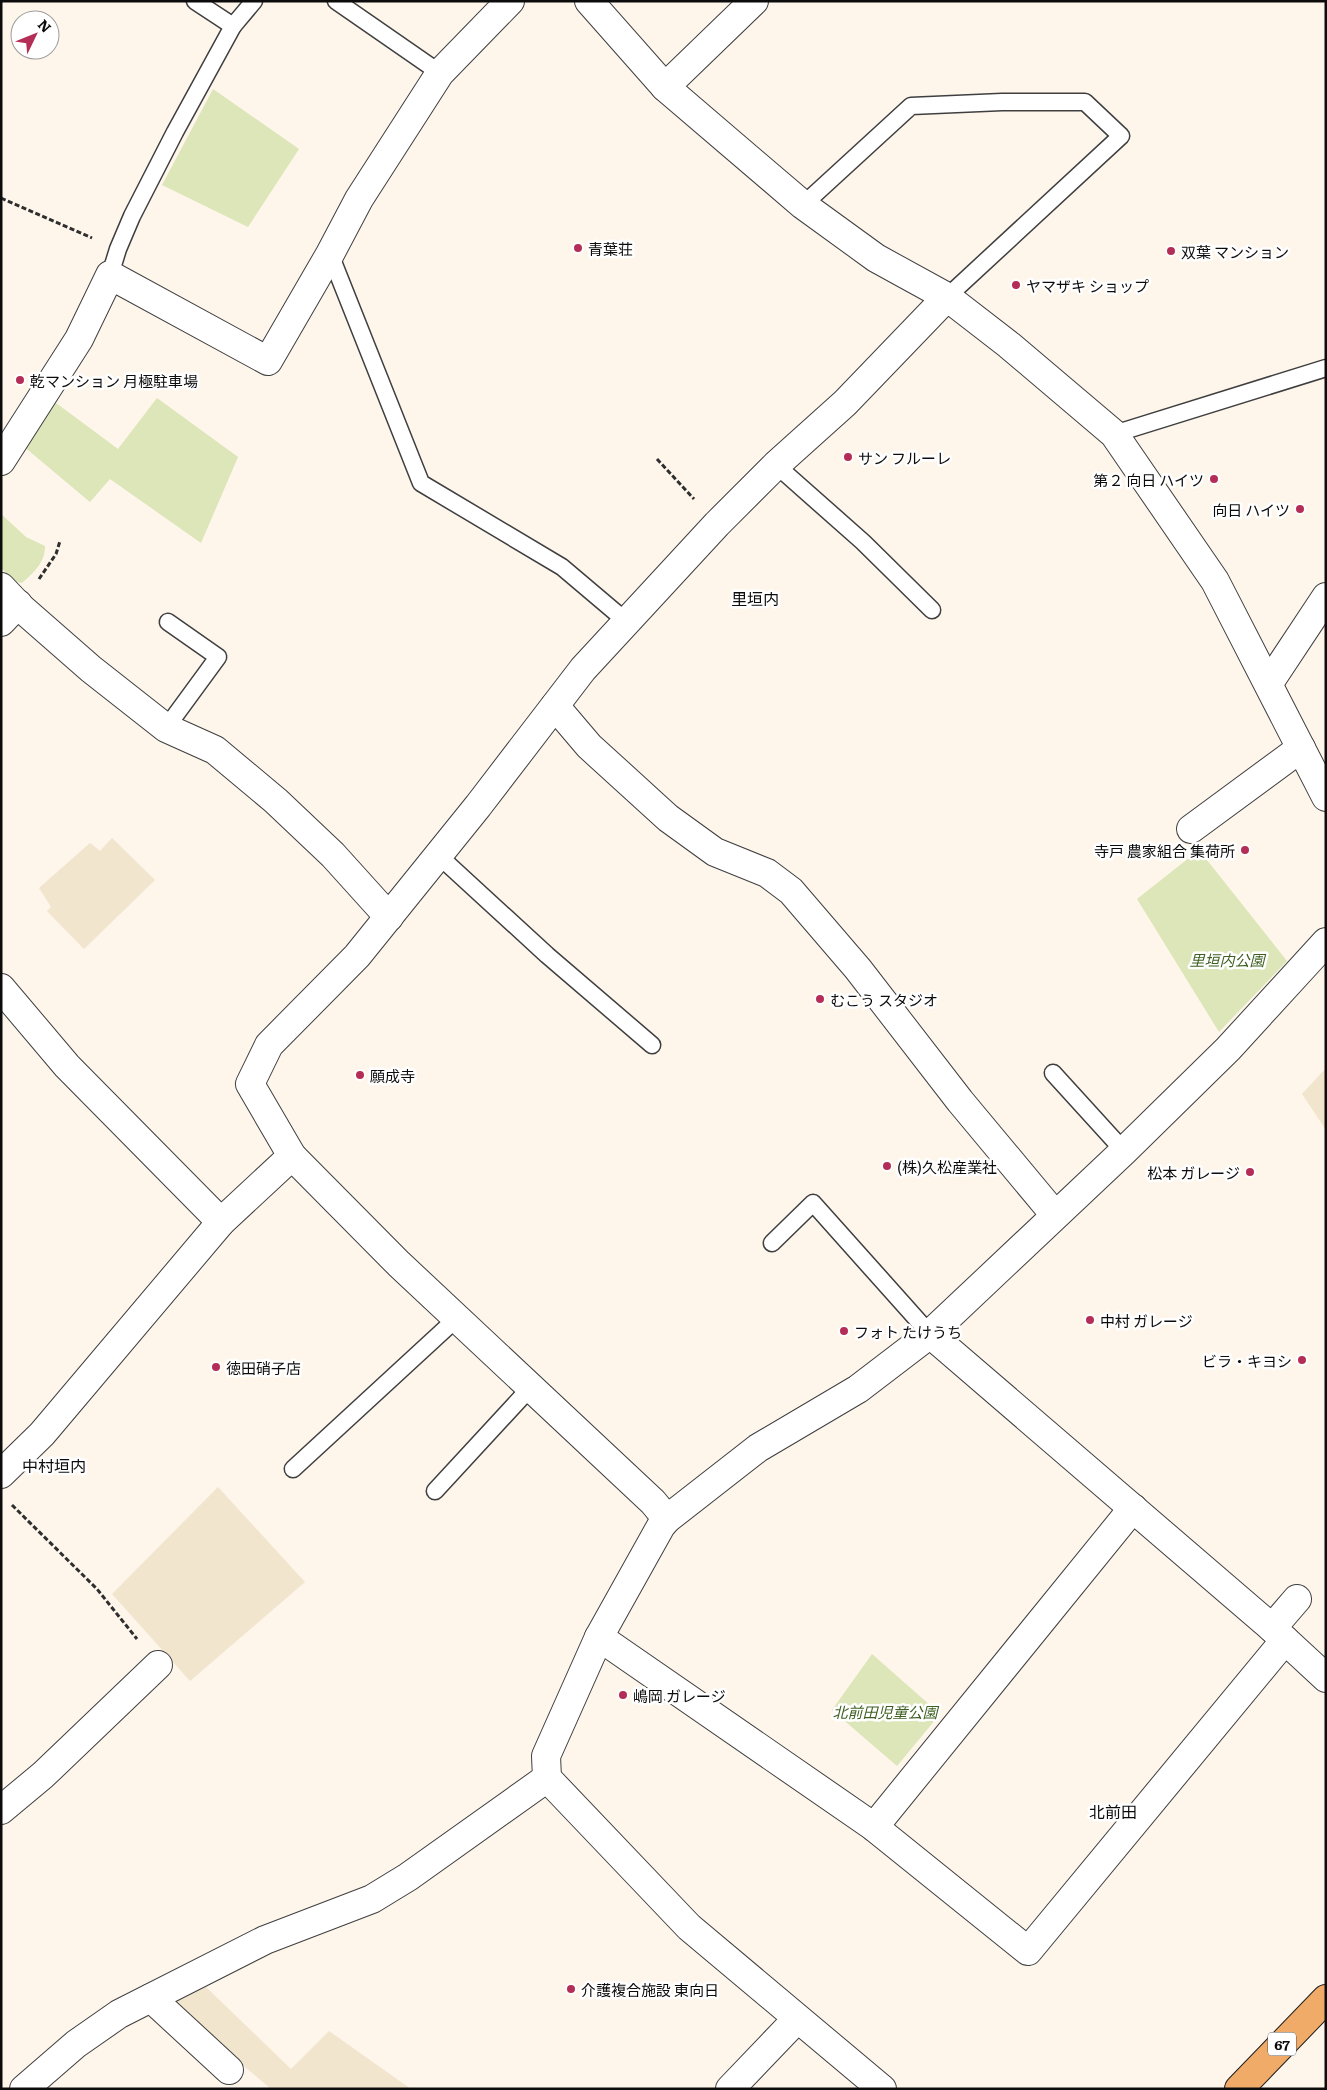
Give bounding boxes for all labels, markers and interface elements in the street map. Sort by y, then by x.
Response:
north arrow [10,10,60,60]
text: N [34,14,57,37]
place label: 青葉荘 [588,237,633,260]
place label: 双葉 マンション [1181,240,1289,263]
marker: 青葉荘 [572,242,584,254]
marker: 双葉 マンション [1165,245,1177,257]
place label: ヤマザキ ショップ [1026,274,1149,297]
marker: ヤマザキ ショップ [1010,279,1022,291]
place label: 乾マンション 月極駐車場 [30,369,198,392]
marker: 乾マンション 月極駐車場 [14,374,26,386]
place label: サン フルーレ [858,446,951,469]
marker: サン フルーレ [842,451,854,463]
place label: 第２ 向日 ハイツ [1093,468,1204,491]
marker: 第２ 向日 ハイツ [1208,473,1220,485]
place label: 向日 ハイツ [1212,498,1290,521]
marker: 向日 ハイツ [1294,503,1306,515]
district label: 里垣内 [731,586,779,610]
place label: 寺戸 農家組合 集荷所 [1094,839,1235,862]
marker: 寺戸 農家組合 集荷所 [1239,844,1251,856]
park label: 里垣内公園 [1189,948,1266,971]
place label: むこう スタジオ [830,988,938,1011]
marker: むこう スタジオ [814,993,826,1005]
place label: 願成寺 [370,1064,415,1087]
marker: 願成寺 [354,1069,366,1081]
place label: (株)久松産業社 [897,1155,997,1178]
marker: (株)久松産業社 [881,1160,893,1172]
place label: 松本 ガレージ [1147,1161,1240,1184]
marker: 松本 ガレージ [1244,1166,1256,1178]
place label: 中村 ガレージ [1100,1309,1193,1332]
marker: 中村 ガレージ [1084,1314,1096,1326]
place label: フォト たけうち [854,1320,962,1343]
marker: フォト たけうち [838,1325,850,1337]
place label: ビラ・キヨシ [1202,1349,1292,1372]
marker: ビラ・キヨシ [1296,1354,1308,1366]
place label: 徳田硝子店 [226,1356,301,1379]
marker: 徳田硝子店 [210,1361,222,1373]
district label: 中村垣内 [22,1453,86,1477]
place label: 嶋岡 ガレージ [633,1684,726,1707]
marker: 嶋岡 ガレージ [617,1689,629,1701]
park label: 北前田児童公園 [832,1700,939,1723]
district label: 北前田 [1089,1799,1137,1823]
place label: 介護複合施設 東向日 [581,1978,719,2001]
marker: 介護複合施設 東向日 [565,1983,577,1995]
road number: 67 [1268,2032,1296,2056]

